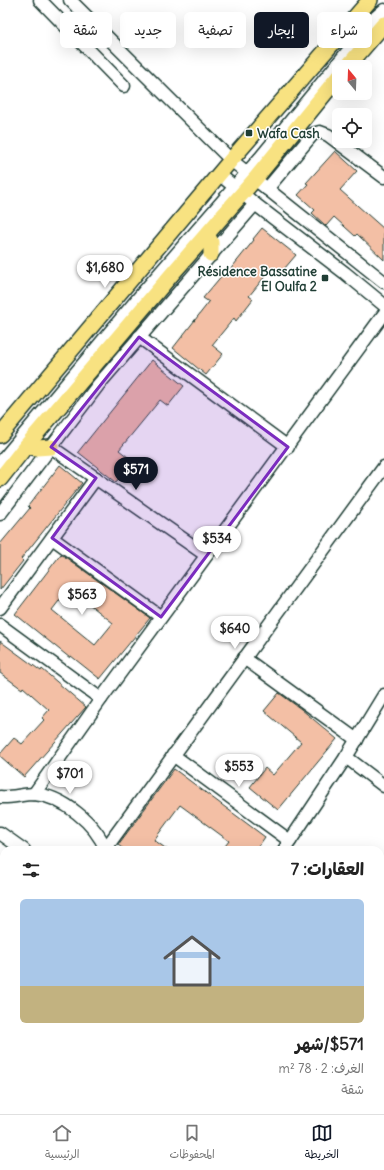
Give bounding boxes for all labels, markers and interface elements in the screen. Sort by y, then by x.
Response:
chip: شقة [60,12,112,48]
chip: جديد [120,12,176,48]
chip: تصفية [184,12,246,48]
chip: إيجار [254,12,309,48]
chip: شراء [317,12,372,48]
north arrow [332,60,372,100]
map controls [332,60,372,148]
button: locate [332,108,372,148]
place label: Wafa Cash [257,125,320,142]
marker: Wafa Cash [244,128,254,138]
pin: $1,680 [72,255,138,289]
text: $1,680 [86,259,124,276]
place label: Résidence Bassatine El Oulfa 2 [198,263,317,295]
marker: Résidence Bassatine El Oulfa 2 [320,273,330,283]
pin: $571 [112,457,160,491]
text: $571 [123,461,149,478]
pin: $534 [193,526,241,560]
text: $534 [202,530,232,547]
pin: $563 [58,582,106,616]
text: $563 [67,586,97,603]
pin: $640 [211,616,259,650]
text: $640 [220,620,250,637]
pin: $553 [215,754,263,788]
text: $553 [224,758,254,775]
pin: $701 [46,761,94,795]
text: $701 [56,765,84,782]
text: العقارات: 7 [291,858,364,880]
icon: filters [20,859,42,881]
icon: home [156,925,228,997]
text: $571/شهر [295,1033,364,1055]
text: الغرف: 2 · 78 m² [279,1060,364,1077]
text: شقة [341,1081,364,1098]
tab: الرئيسية [45,1122,80,1164]
tab: المحفوظات [169,1122,215,1164]
tab: الخريطة [305,1122,339,1164]

